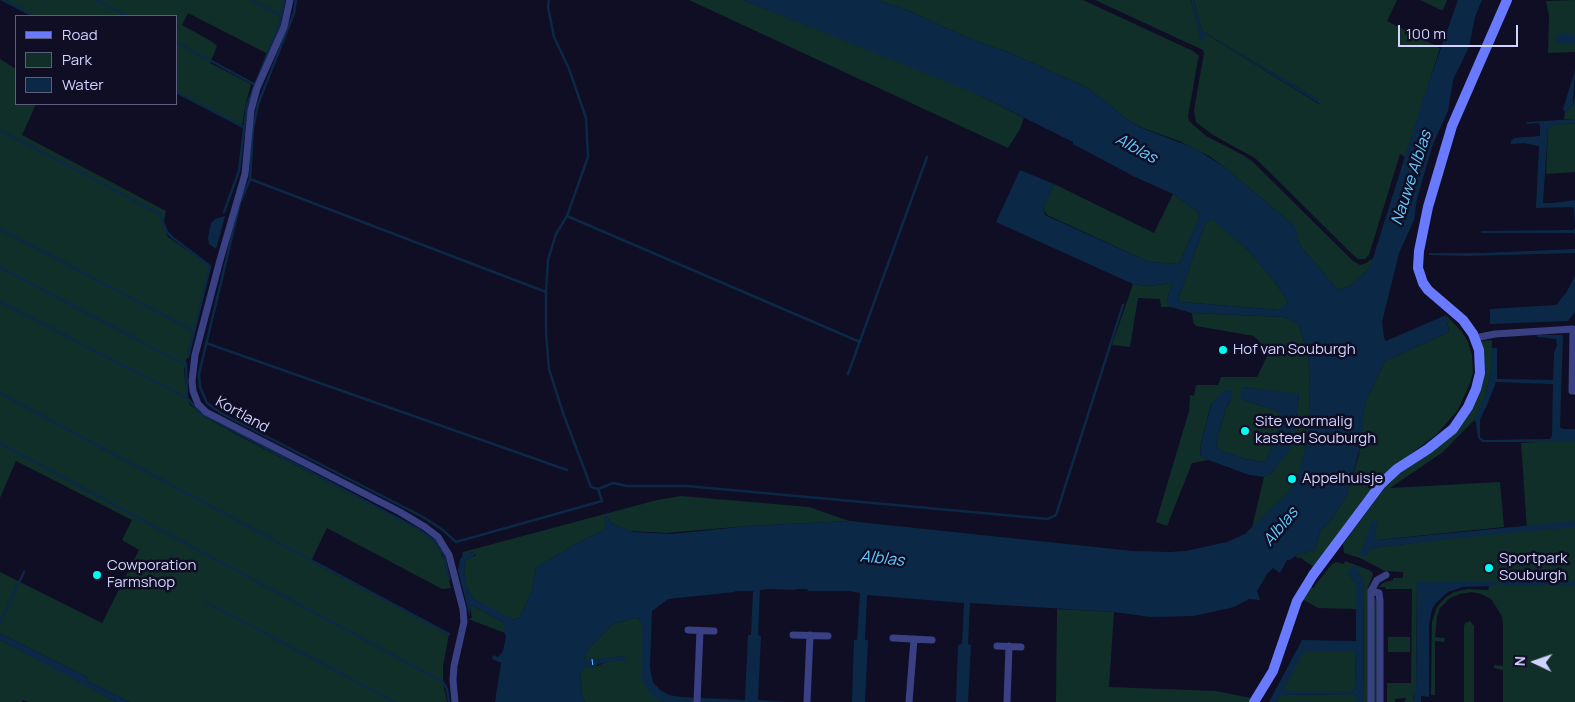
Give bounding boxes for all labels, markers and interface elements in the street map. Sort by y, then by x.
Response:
legend [15,15,178,105]
scale bar [1400,15,1520,47]
text: 100 m [1406,23,1446,44]
text: Road [62,24,98,45]
text: Park [62,49,92,70]
text: Water [62,74,104,95]
water label: Nauwe Alblas [1388,128,1436,228]
water label: Alblas [1112,130,1160,168]
place label: Hof van Souburgh [1233,341,1356,359]
marker: Hof van Souburgh [1217,344,1229,356]
street label: Kortland [212,393,272,437]
place label: Site voormalig kasteel Souburgh [1255,413,1376,448]
marker: Site voormalig kasteel Souburgh [1239,425,1251,437]
place label: Appelhuisje [1302,470,1383,488]
marker: Appelhuisje [1286,473,1298,485]
water label: Alblas [1259,504,1303,550]
water label: Alblas [859,547,905,571]
place label: Sportpark Souburgh [1499,550,1567,585]
place label: Cowporation Farmshop [107,557,196,592]
marker: Sportpark Souburgh [1483,562,1495,574]
marker: Cowporation Farmshop [91,569,103,581]
north arrow [1510,637,1560,687]
text: N [1510,656,1529,667]

